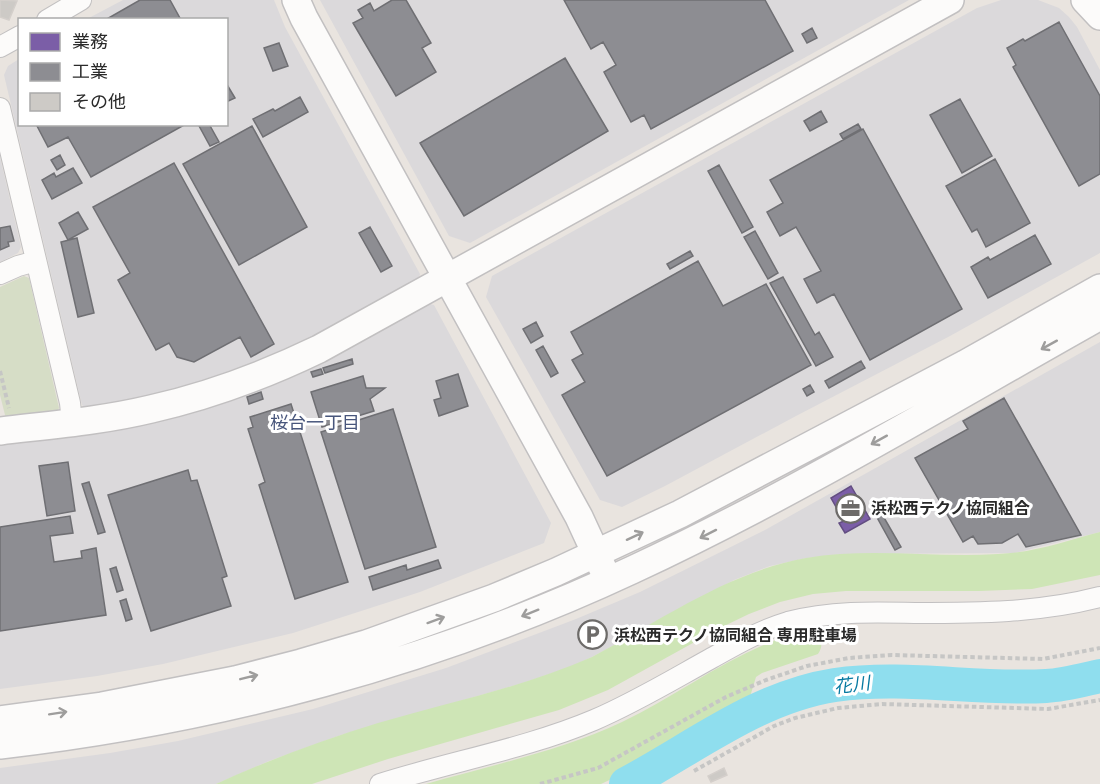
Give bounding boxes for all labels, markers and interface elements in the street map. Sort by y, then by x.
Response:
legend [18,18,228,126]
text: 業務 [72,31,108,52]
text: 工業 [72,61,108,82]
text: その他 [72,91,126,112]
one-way arrow [1041,339,1058,351]
district label: 桜台一丁目 [270,412,360,433]
one-way arrow [871,434,888,446]
office icon: 浜松西テクノ協同組合 [834,492,866,524]
place label: 浜松西テクノ協同組合 [871,499,1030,518]
one-way arrow [699,528,717,540]
one-way arrow [625,529,643,541]
one-way arrow [521,608,540,619]
one-way arrow [426,613,445,624]
parking icon: 浜松西テクノ協同組合 専用駐車場 [577,619,609,651]
place label: 浜松西テクノ協同組合 専用駐車場 [614,626,857,645]
one-way arrow [240,670,259,682]
water label: 花川 [833,672,873,697]
one-way arrow [48,708,67,719]

